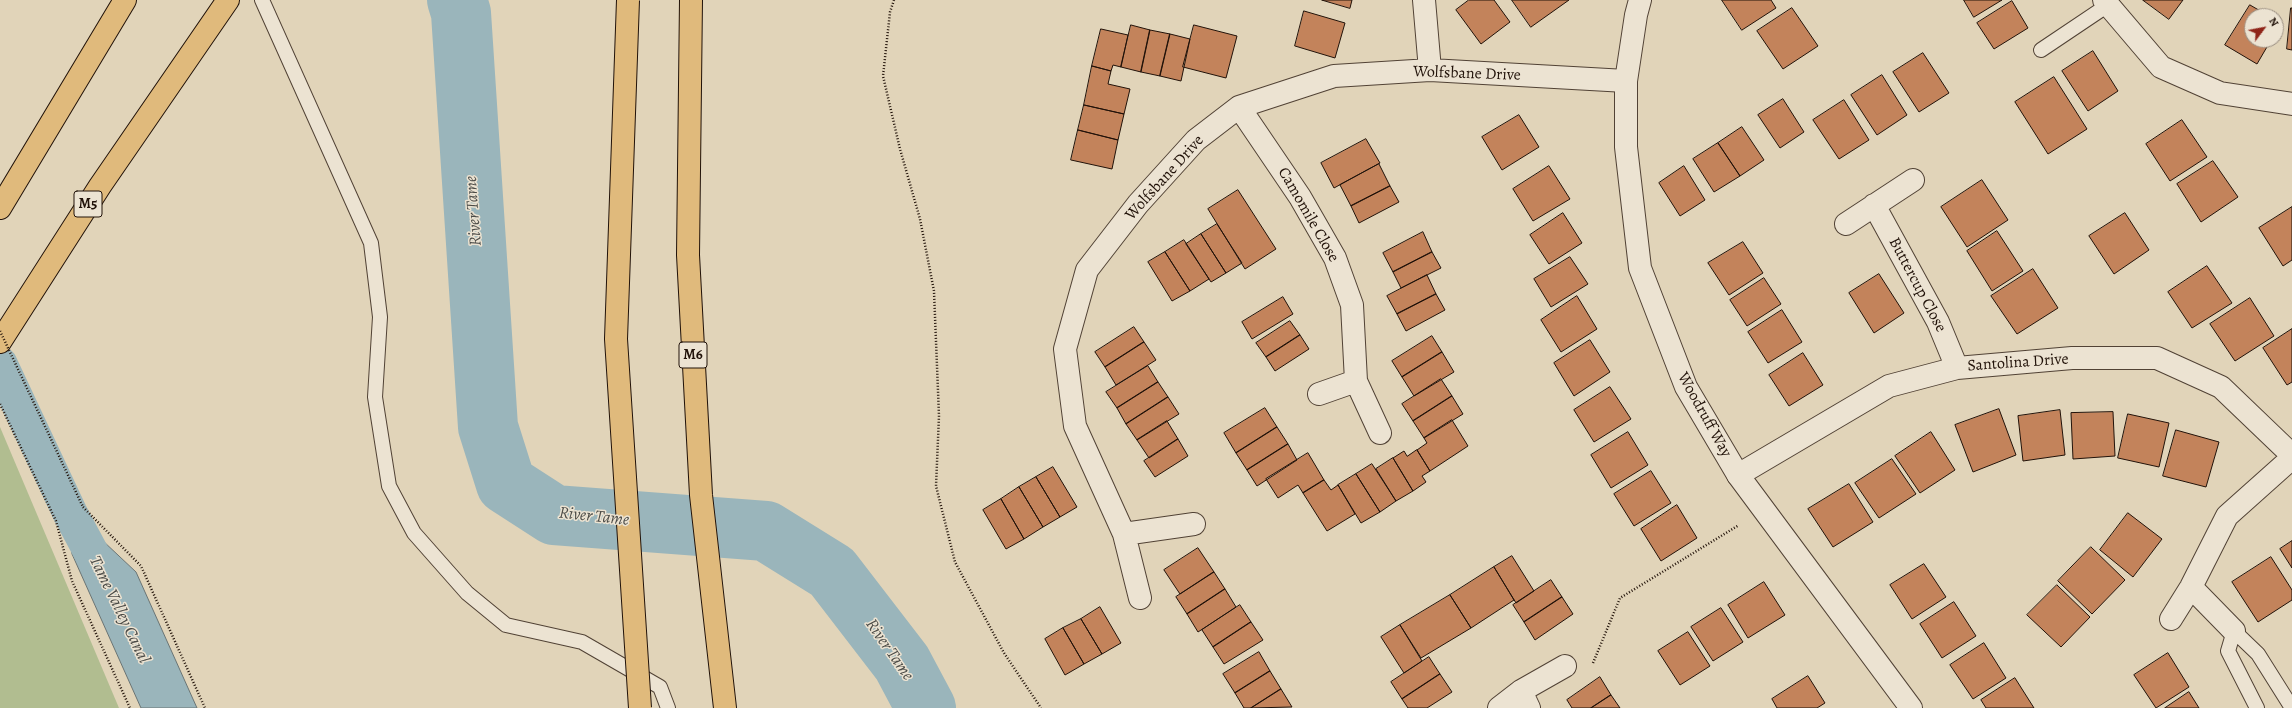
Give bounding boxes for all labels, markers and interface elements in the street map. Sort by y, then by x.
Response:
north arrow [2244,8,2284,48]
text: N [2265,15,2282,29]
street label: Wolfsbane Drive [1413,63,1521,85]
street label: Wolfsbane Drive [1122,131,1208,225]
street label: Camomile Close [1273,164,1343,266]
water label: River Tame [461,175,487,247]
road number: M5 [74,191,102,217]
street label: Buttercup Close [1884,234,1950,336]
road number: M6 [679,342,707,368]
street label: Santolina Drive [1967,350,2069,376]
street label: Woodruff Way [1673,369,1735,461]
water label: River Tame [558,503,630,531]
water label: Tame Valley Canal [84,553,154,667]
water label: River Tame [860,615,918,685]

